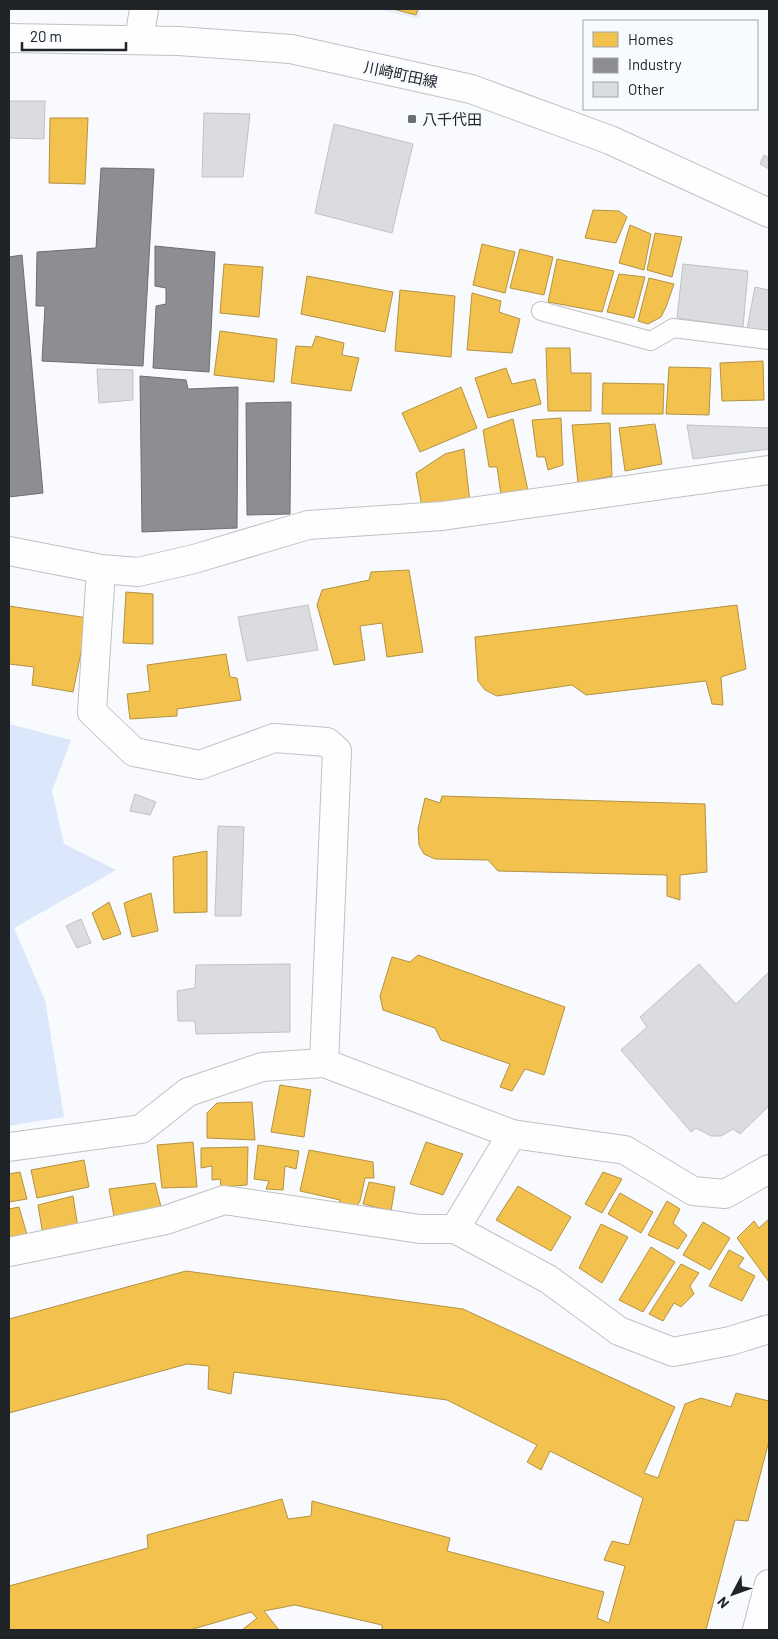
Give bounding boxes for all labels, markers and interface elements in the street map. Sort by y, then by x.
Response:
scale bar [22,20,126,52]
legend [583,20,758,110]
text: 20 m [30,27,62,45]
text: Homes [628,30,673,48]
text: Industry [628,55,682,73]
street label: 川崎町田線 [362,57,440,91]
text: Other [628,80,665,98]
place label: 八千代田 [422,110,482,128]
marker: 八千代田 [406,113,418,125]
north arrow [708,1569,758,1619]
text: N [713,1594,732,1612]

